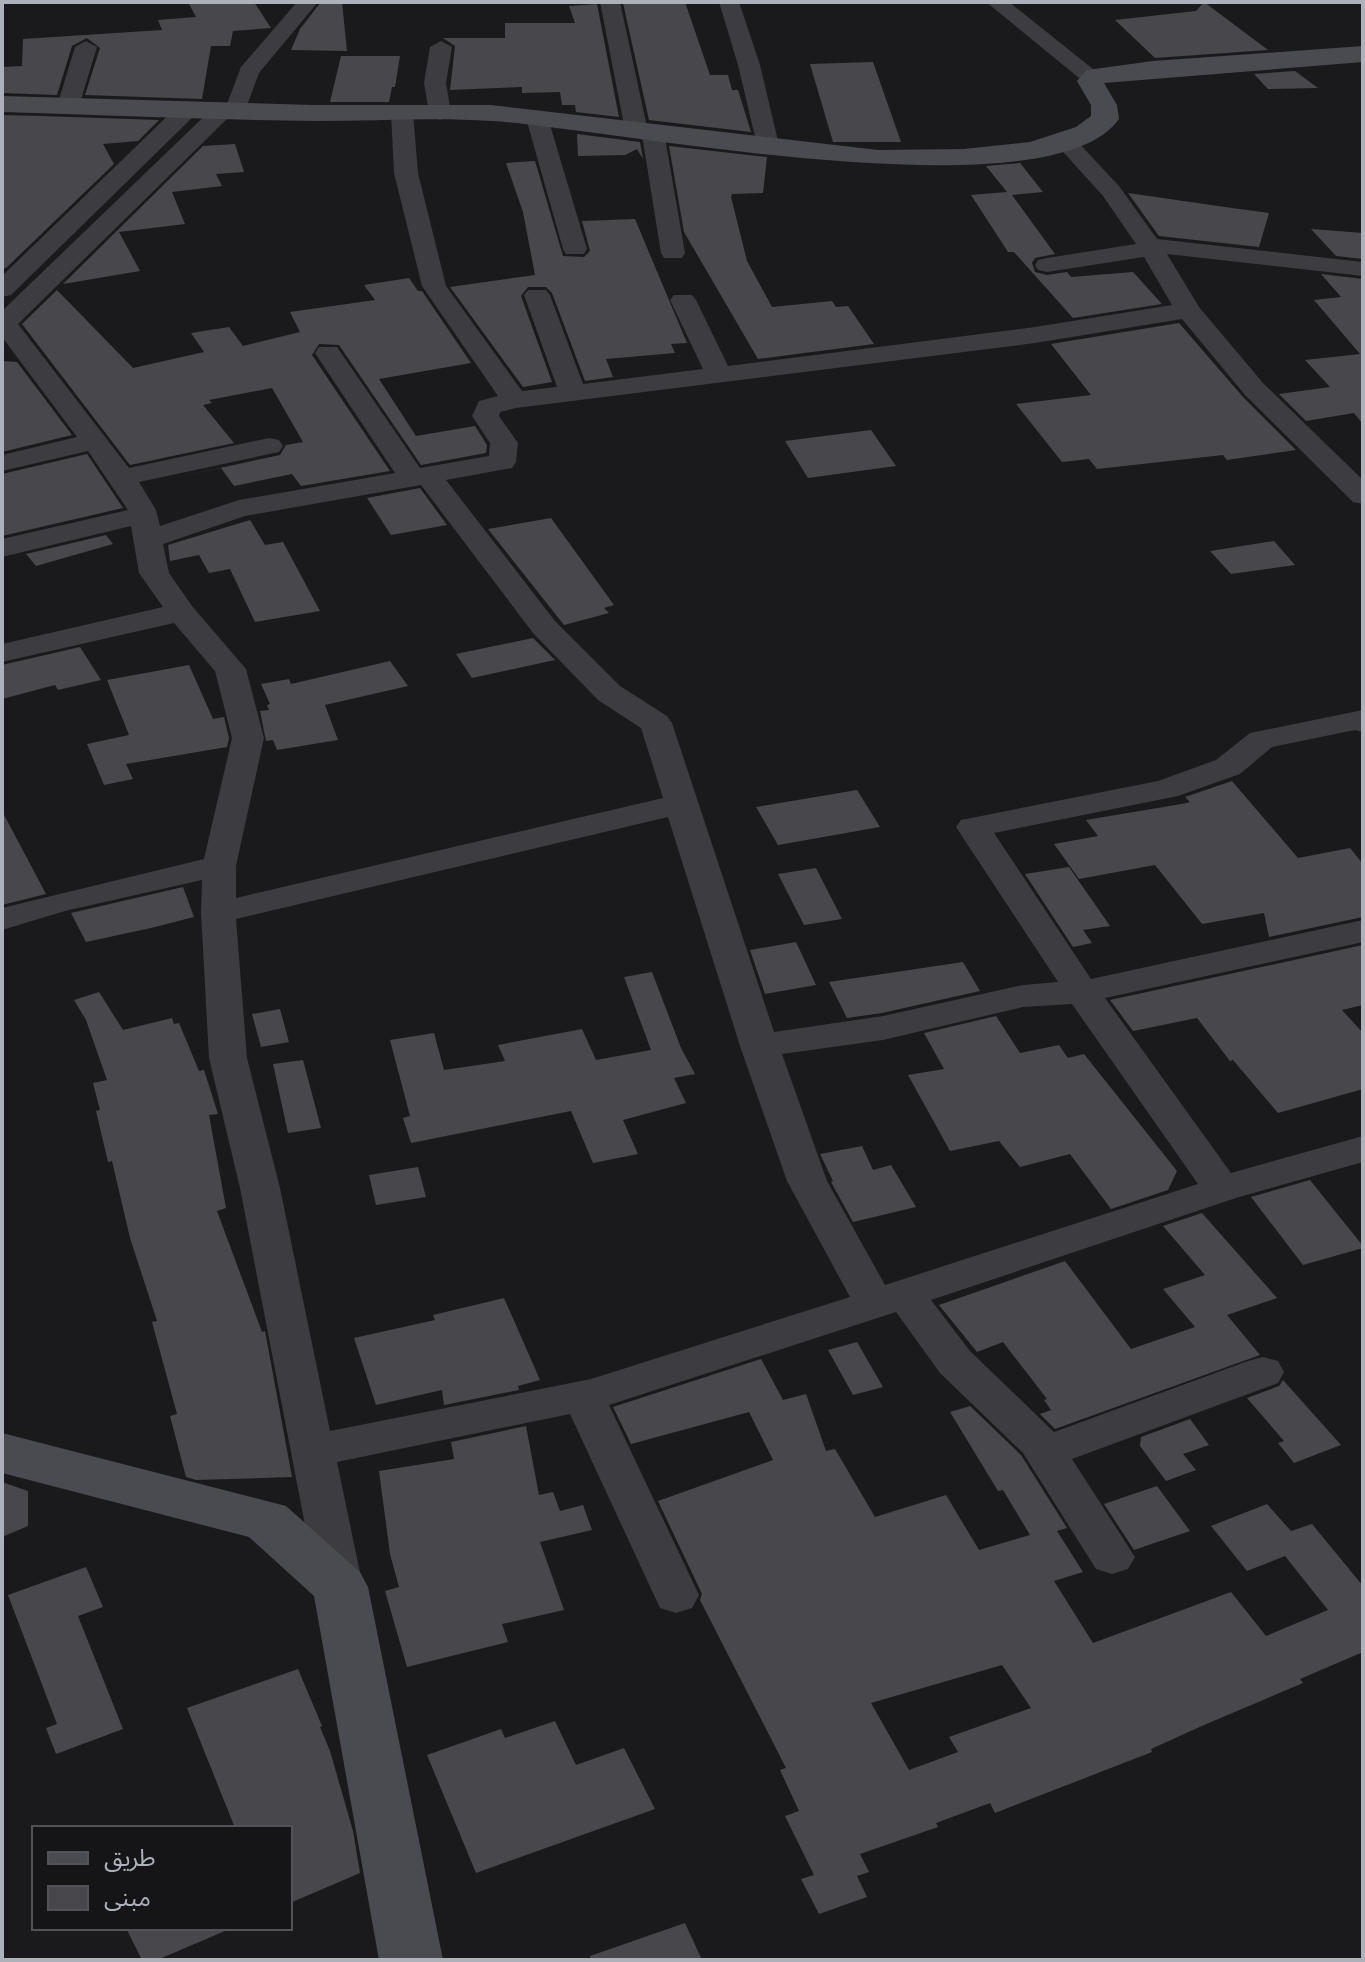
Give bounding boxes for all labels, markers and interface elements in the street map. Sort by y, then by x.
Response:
legend [32,1826,292,1930]
text: طريق [104,1842,156,1873]
text: مبنى [104,1882,151,1912]

